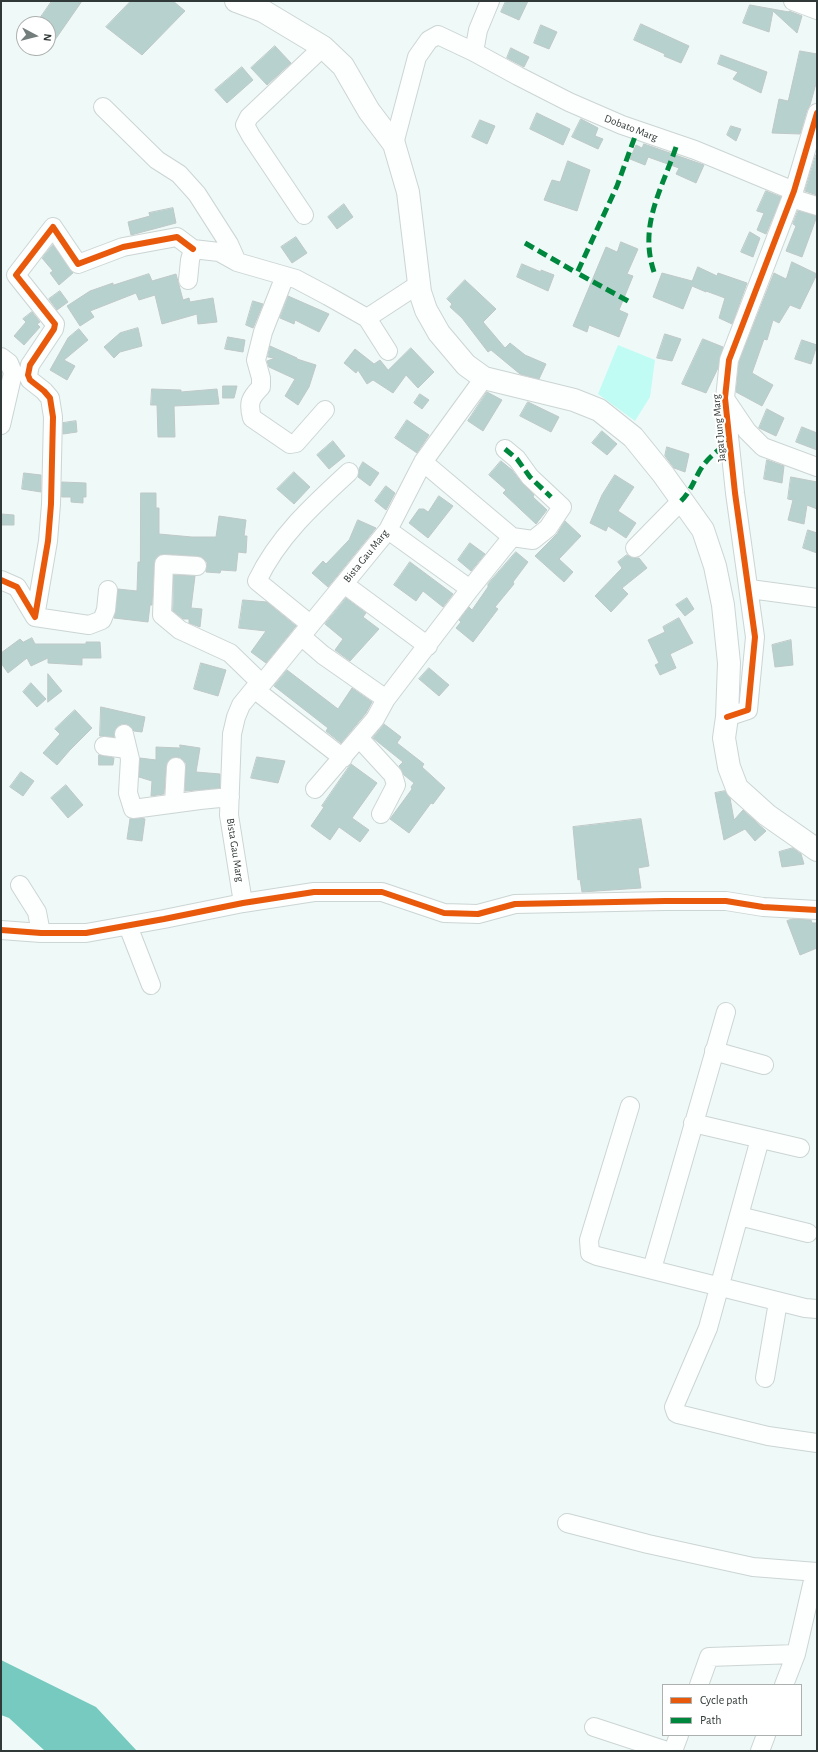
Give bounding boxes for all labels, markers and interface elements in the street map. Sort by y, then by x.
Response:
north arrow [16,16,56,56]
text: N [41,33,53,42]
street label: Dobato Marg [602,112,660,144]
street label: Jagat Jung Marg [709,394,729,462]
street label: Bista Gau Marg [341,527,391,585]
street label: Bista Gau Marg [223,817,247,883]
legend [662,1684,802,1736]
text: Cycle path [700,1694,748,1706]
text: Path [700,1714,722,1726]

